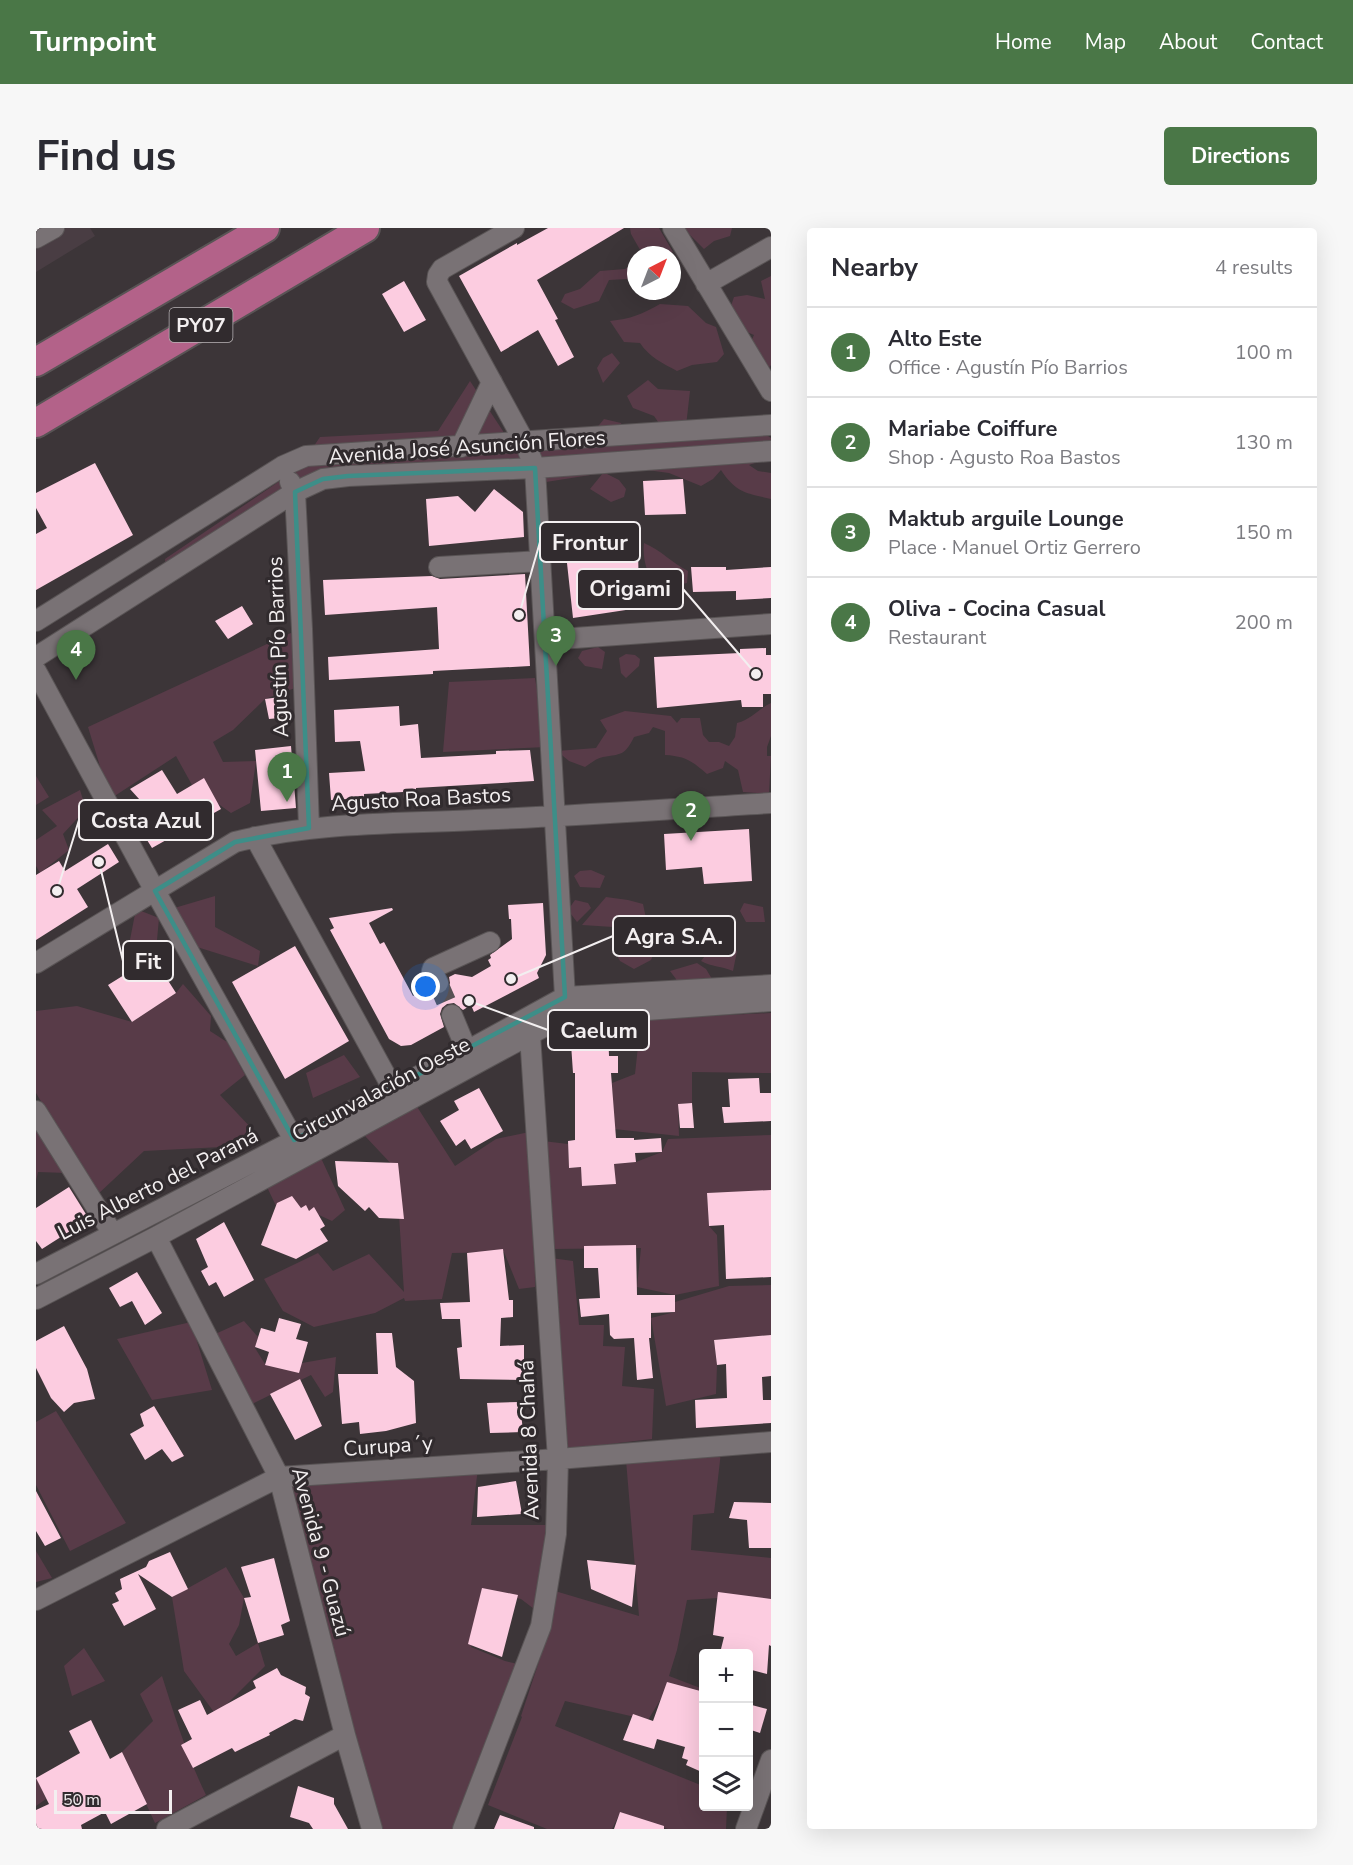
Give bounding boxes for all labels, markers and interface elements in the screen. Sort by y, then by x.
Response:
text: Turnpoint [30,23,156,61]
text: Home [995,28,1052,56]
text: Map [1085,28,1126,56]
text: About [1159,28,1217,56]
text: Contact [1250,28,1323,56]
button: Directions [1164,127,1317,185]
text: Find us [36,128,176,185]
north arrow [627,246,681,300]
text: Nearby [831,250,918,285]
text: 4 results [1215,254,1293,281]
road number: PY07 [170,308,232,342]
text: Alto Este [888,324,982,354]
text: 1 [845,339,857,366]
text: 100 m [1235,339,1293,366]
text: Office · Agustín Pío Barrios [888,354,1128,381]
text: Mariabe Coiffure [888,414,1058,444]
street label: Avenida José Asunción Flores [327,423,607,471]
text: 2 [845,429,857,456]
text: 130 m [1235,429,1293,456]
text: Shop · Agusto Roa Bastos [888,444,1121,471]
text: Maktub arguile Lounge [888,504,1124,534]
text: 3 [845,519,857,546]
text: 150 m [1235,519,1293,546]
callout: Frontur [540,522,640,562]
text: Frontur [552,528,628,558]
text: Place · Manuel Ortiz Gerrero [888,534,1141,561]
street label: Agustín Pío Barrios [261,556,295,738]
callout: Origami [577,569,683,609]
text: Origami [589,574,671,604]
text: Oliva - Cocina Casual [888,594,1106,624]
text: 4 [845,609,857,636]
text: 200 m [1235,609,1293,636]
pin: 3 [536,616,576,666]
text: Restaurant [888,624,986,651]
pin: 4 [56,630,96,680]
pin: 1 [268,752,306,802]
street label: Agusto Roa Bastos [330,780,512,818]
pin: 2 [672,792,710,841]
callout: Costa Azul [79,800,213,840]
text: Costa Azul [91,806,201,836]
callout: Agra S.A. [613,916,735,956]
text: Agra S.A. [625,922,723,952]
callout: Fit [123,941,173,981]
text: Fit [135,947,162,977]
your location [411,972,440,1001]
callout: Caelum [548,1010,649,1050]
text: Caelum [560,1016,638,1046]
street label: Circunvalación Oeste [287,1030,475,1148]
street label: Luis Alberto del Paraná [53,1121,263,1247]
street label: Avenida 8 Chahá [512,1359,546,1521]
street label: Curupa´y [342,1429,434,1463]
street label: Avenida 9 - Guazú [285,1464,357,1640]
map controls [699,1649,753,1811]
button: + [699,1649,753,1703]
button: − [699,1703,753,1757]
button: layers [699,1757,753,1811]
scale bar [54,1787,172,1814]
text: 50 m [63,1789,100,1811]

